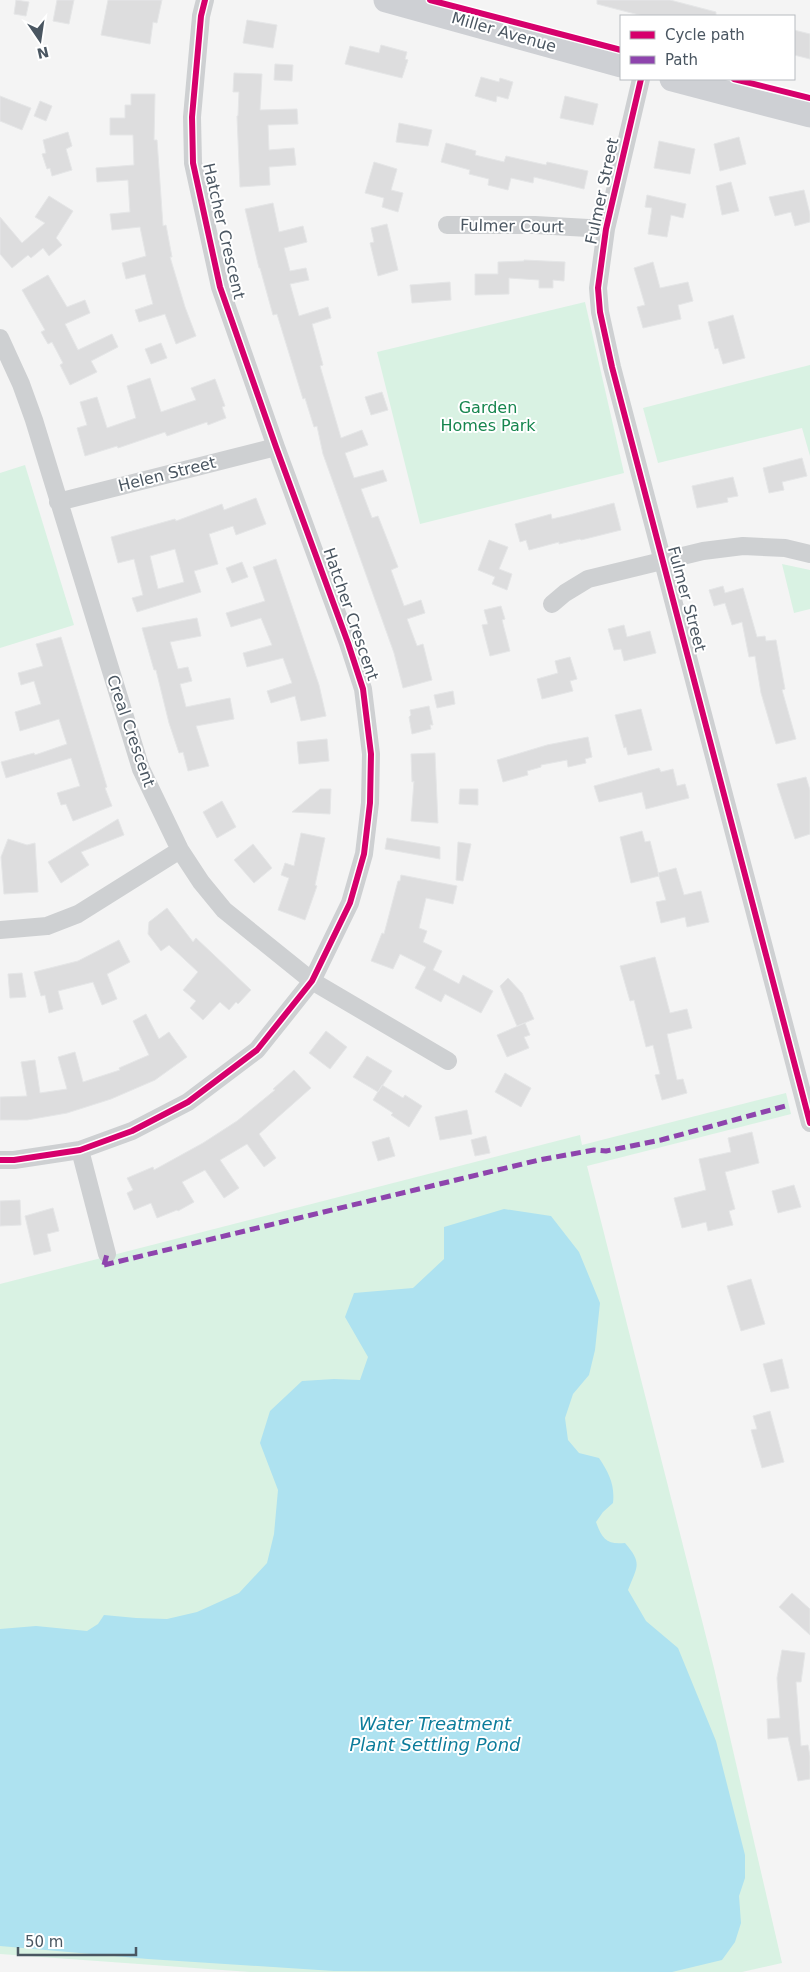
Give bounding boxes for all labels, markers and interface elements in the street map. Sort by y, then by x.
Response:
street label: Miller Avenue [449,8,559,56]
north arrow [15,15,65,65]
legend [620,15,795,80]
text: Cycle path [665,26,745,44]
text: N [35,44,50,62]
text: Path [665,51,698,69]
street label: Fulmer Street [581,136,623,246]
street label: Hatcher Crescent [199,161,249,301]
street label: Fulmer Court [460,216,564,236]
park label: Garden Homes Park [440,398,536,435]
street label: Helen Street [116,453,218,495]
street label: Fulmer Street [664,544,710,654]
street label: Hatcher Crescent [319,545,383,683]
street label: Creal Crescent [103,672,159,790]
water label: Water Treatment Plant Settling Pond [350,1713,521,1755]
scale bar [18,1924,135,1956]
text: 50 m [25,1933,63,1951]

